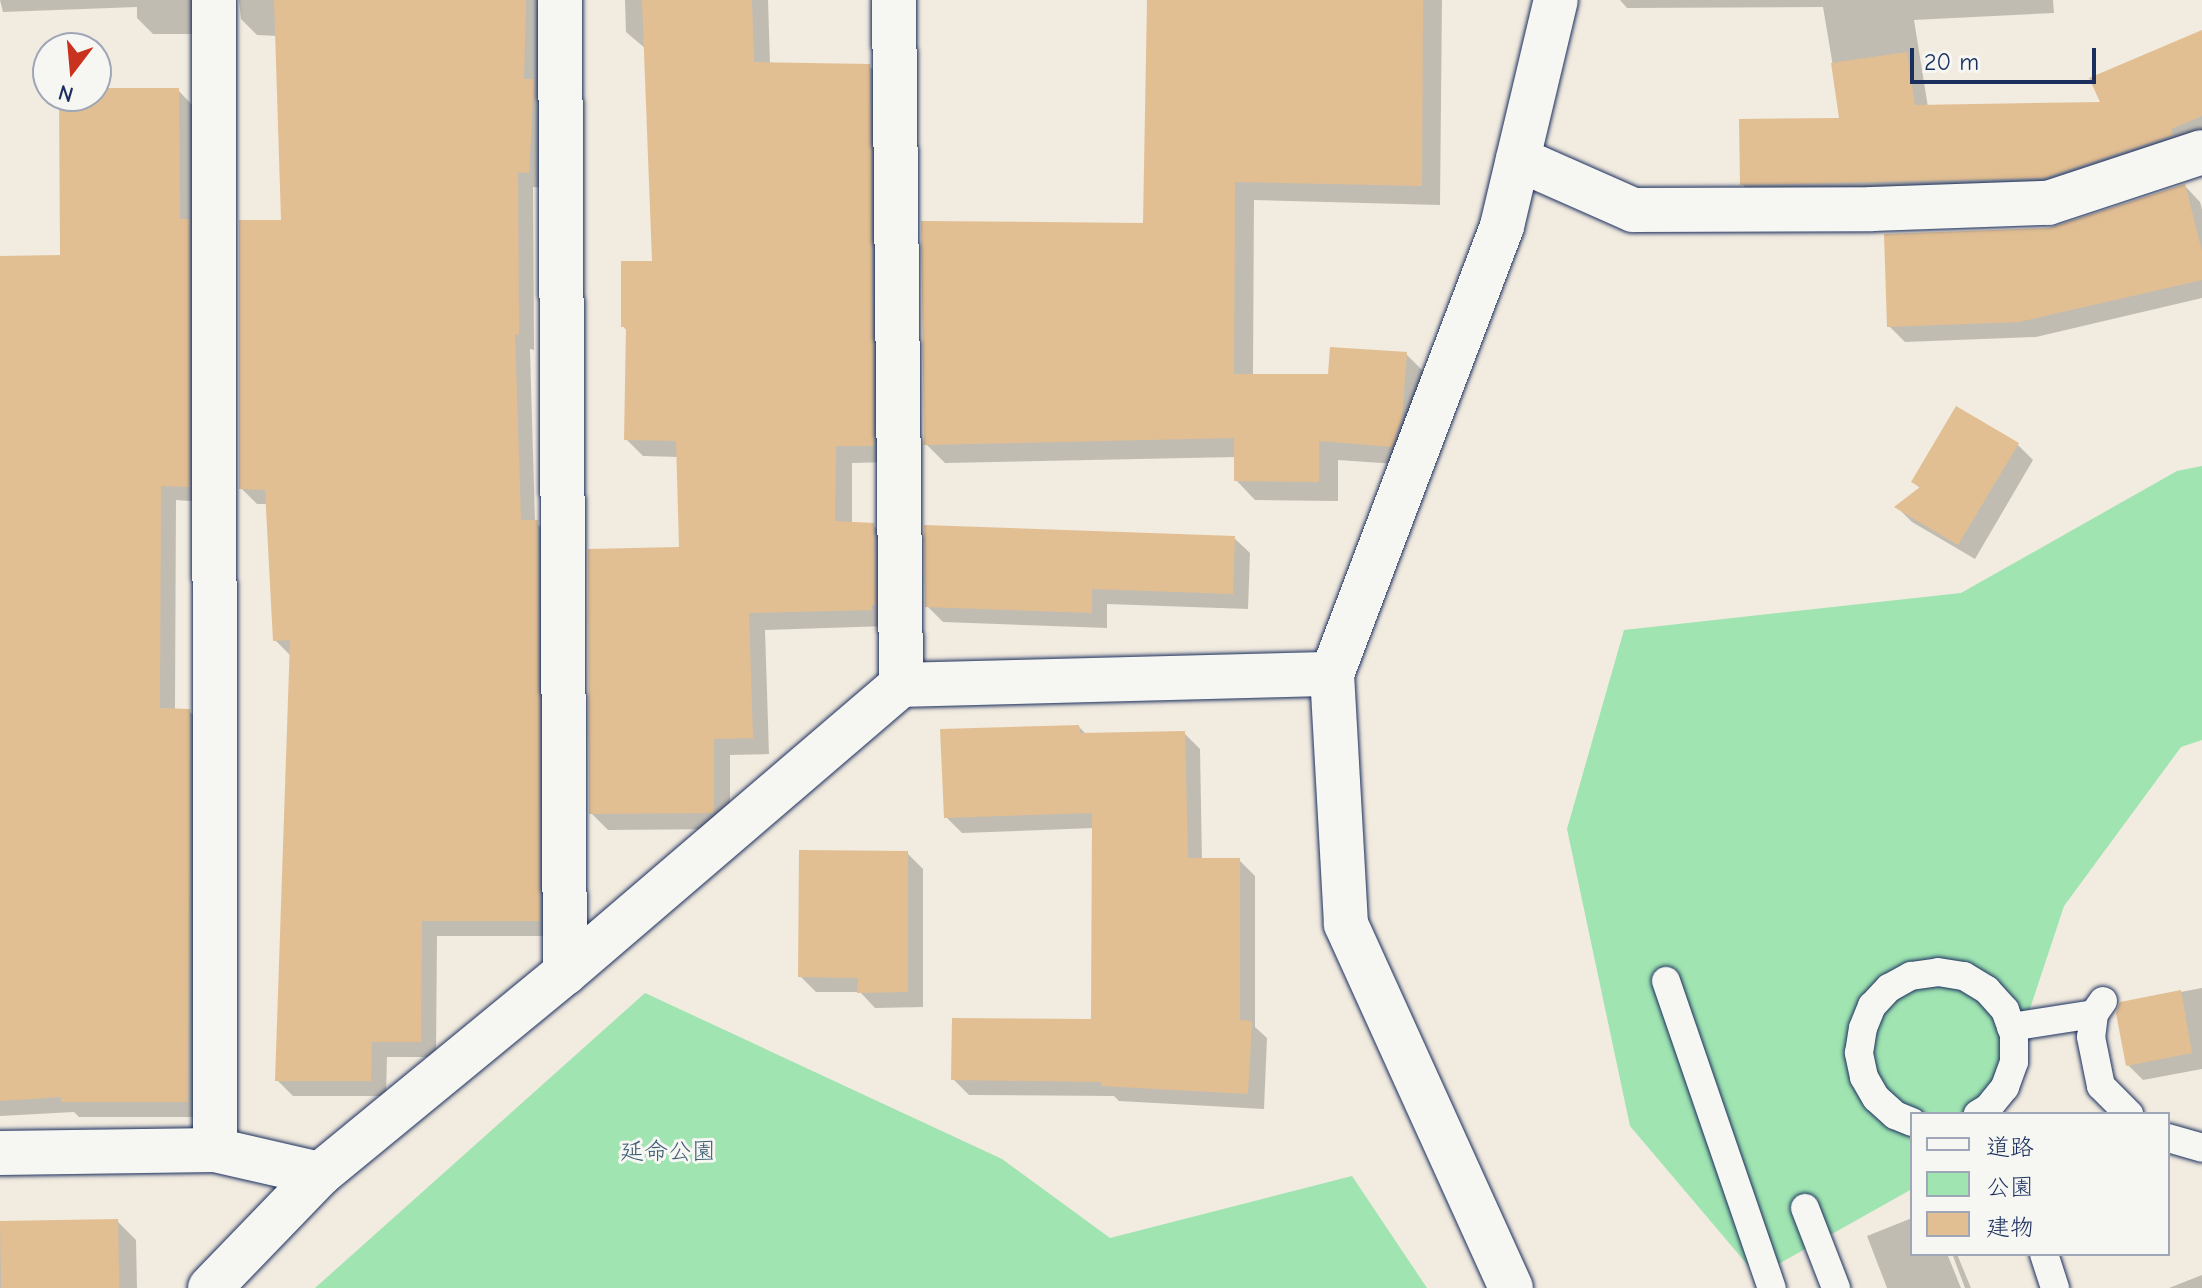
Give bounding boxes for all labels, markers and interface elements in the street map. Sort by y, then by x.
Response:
north arrow [32,32,112,112]
scale bar [1914,32,2100,82]
text: 20 m [1924,48,1979,76]
text: N [55,79,76,108]
legend [1910,1112,2170,1256]
text: 道路 [1986,1133,2034,1161]
park label: 延命公園 [620,1138,716,1166]
text: 公園 [1986,1173,2034,1201]
text: 建物 [1986,1213,2034,1241]

